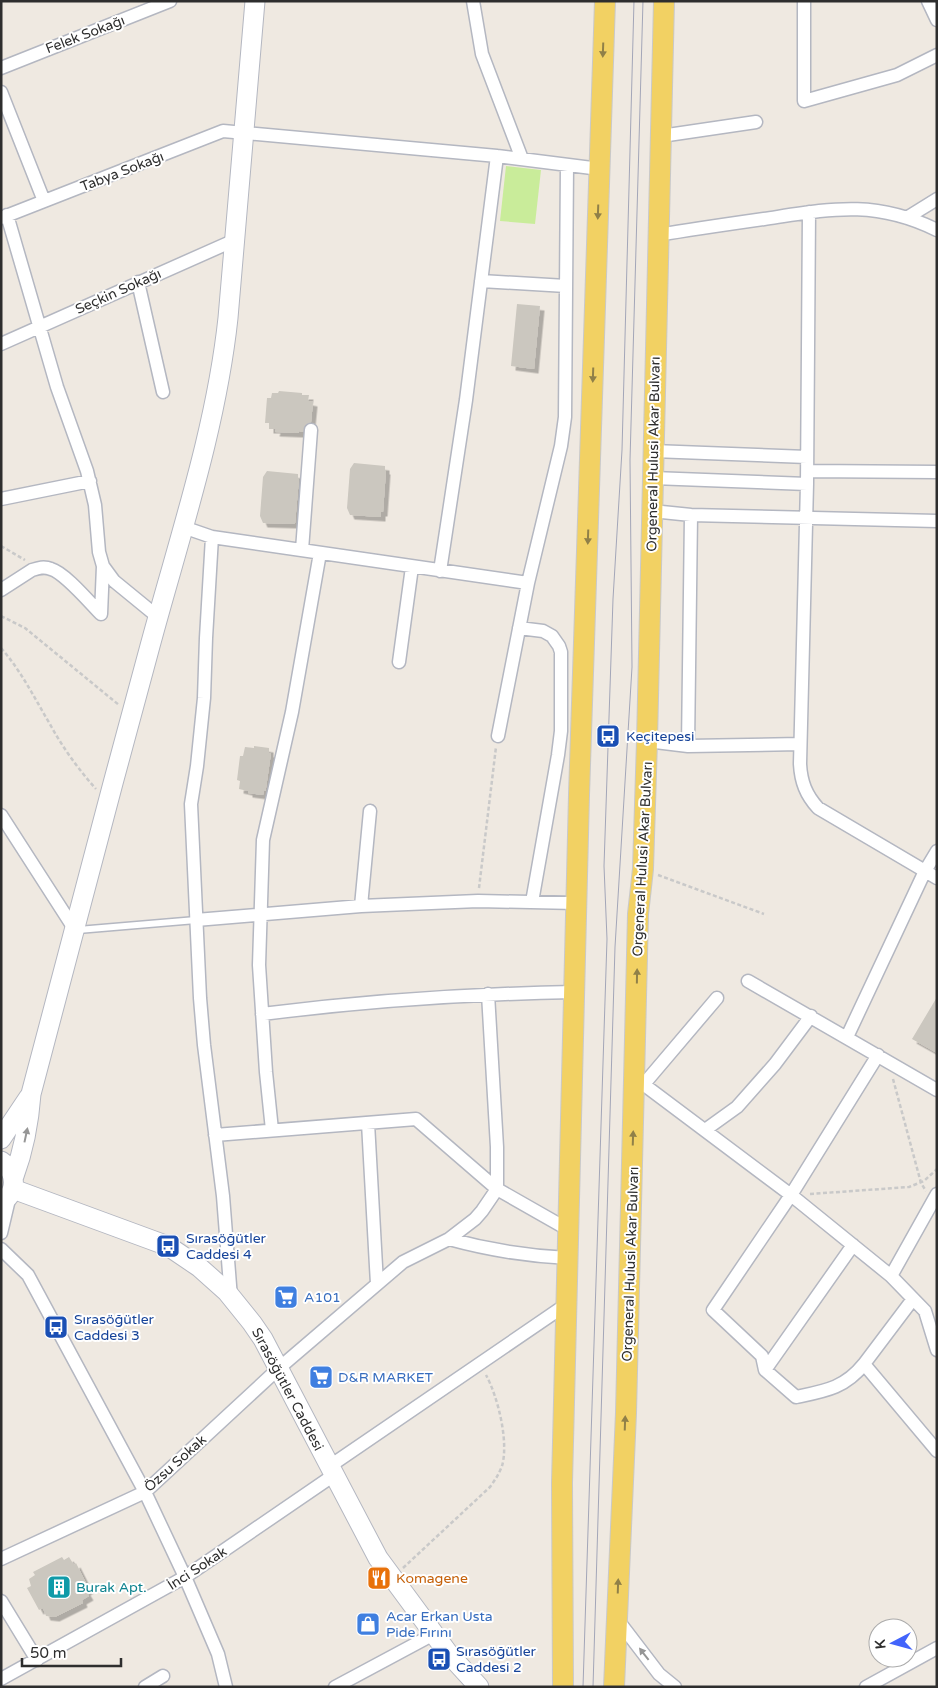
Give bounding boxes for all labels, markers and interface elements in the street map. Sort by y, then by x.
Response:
street label: Felek Sokağı [43,12,127,57]
one-way arrow [599,42,607,58]
street label: Tabya Sokağı [78,148,166,195]
one-way arrow [594,205,602,221]
street label: Seçkin Sokağı [73,265,164,318]
street label: Orgeneral Hulusi Akar Bulvarı [643,356,664,552]
one-way arrow [589,367,597,383]
one-way arrow [583,529,591,545]
bus stop icon: Keçitepesi [595,723,621,749]
place label: Keçitepesi [626,728,694,745]
street label: Orgeneral Hulusi Akar Bulvarı [629,761,656,957]
one-way arrow [633,968,641,984]
one-way arrow [22,1128,30,1143]
one-way arrow [630,1130,638,1146]
street label: Orgeneral Hulusi Akar Bulvarı [619,1166,642,1362]
place label: Sırasöğütler Caddesi 4 [186,1230,267,1263]
bus stop icon: Sırasöğütler Caddesi 4 [155,1233,181,1259]
supermarket icon: A101 [273,1284,299,1310]
place label: A101 [304,1289,341,1306]
place label: Sırasöğütler Caddesi 3 [74,1311,155,1344]
bus stop icon: Sırasöğütler Caddesi 3 [43,1314,69,1340]
street label: Sırasöğütler Caddesi [248,1325,327,1454]
supermarket icon: D&R MARKET [308,1364,334,1390]
place label: D&R MARKET [338,1369,434,1386]
one-way arrow [622,1415,630,1431]
street label: Özsu Sokak [141,1431,210,1496]
street label: İnci Sokak [165,1543,230,1594]
restaurant icon: Komagene [366,1565,392,1591]
place label: Komagene [396,1570,468,1587]
building icon: Burak Apt. [46,1574,72,1600]
one-way arrow [615,1577,623,1593]
place label: Burak Apt. [76,1579,147,1596]
place label: Acar Erkan Usta Pide Fırını [386,1608,493,1641]
shop icon: Acar Erkan Usta Pide Fırını [355,1611,381,1637]
north arrow [868,1618,918,1668]
scale bar [22,1636,121,1668]
text: K [872,1638,890,1650]
place label: Sırasöğütler Caddesi 2 [456,1643,537,1676]
text: 50 m [30,1644,67,1662]
bus stop icon: Sırasöğütler Caddesi 2 [426,1646,452,1672]
one-way arrow [639,1648,650,1661]

